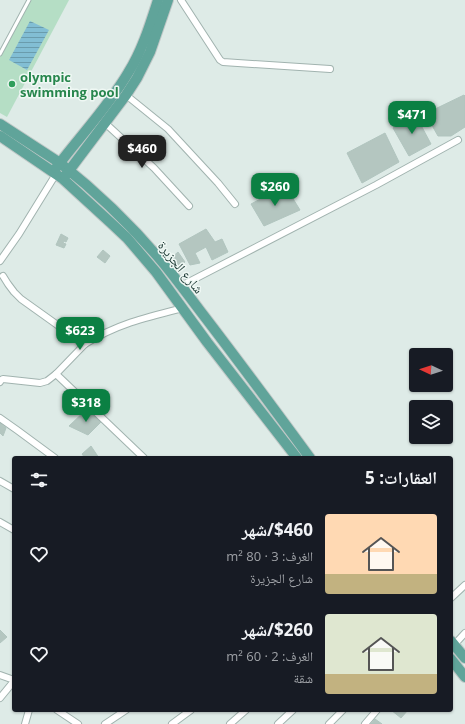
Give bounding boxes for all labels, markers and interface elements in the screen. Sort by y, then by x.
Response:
place label: olympic swimming pool [20,68,119,101]
marker: olympic swimming pool [7,79,17,89]
pin: $471 [388,101,436,135]
text: $471 [397,105,427,123]
pin: $460 [118,135,166,169]
text: $460 [127,139,157,157]
pin: $260 [251,173,299,207]
text: $260 [260,177,290,195]
street label: شارع الجزيرة [153,237,208,298]
pin: $623 [56,317,104,351]
text: $623 [65,321,95,339]
north arrow [409,348,453,392]
map controls [409,348,453,444]
pin: $318 [62,389,110,423]
text: $318 [71,393,101,411]
button: layers [409,400,453,444]
text: العقارات: 5 [365,466,437,489]
icon: filters [28,469,50,491]
text: $460/شهر [242,518,313,541]
icon: home [357,530,405,578]
icon: heart [28,543,50,565]
text: الغرف: 3 · 80 m² [226,547,313,565]
text: شارع الجزيرة [250,569,313,587]
text: $260/شهر [242,618,313,641]
icon: home [357,630,405,678]
icon: heart [28,643,50,665]
text: الغرف: 2 · 60 m² [226,647,313,665]
text: شقة [294,669,313,687]

